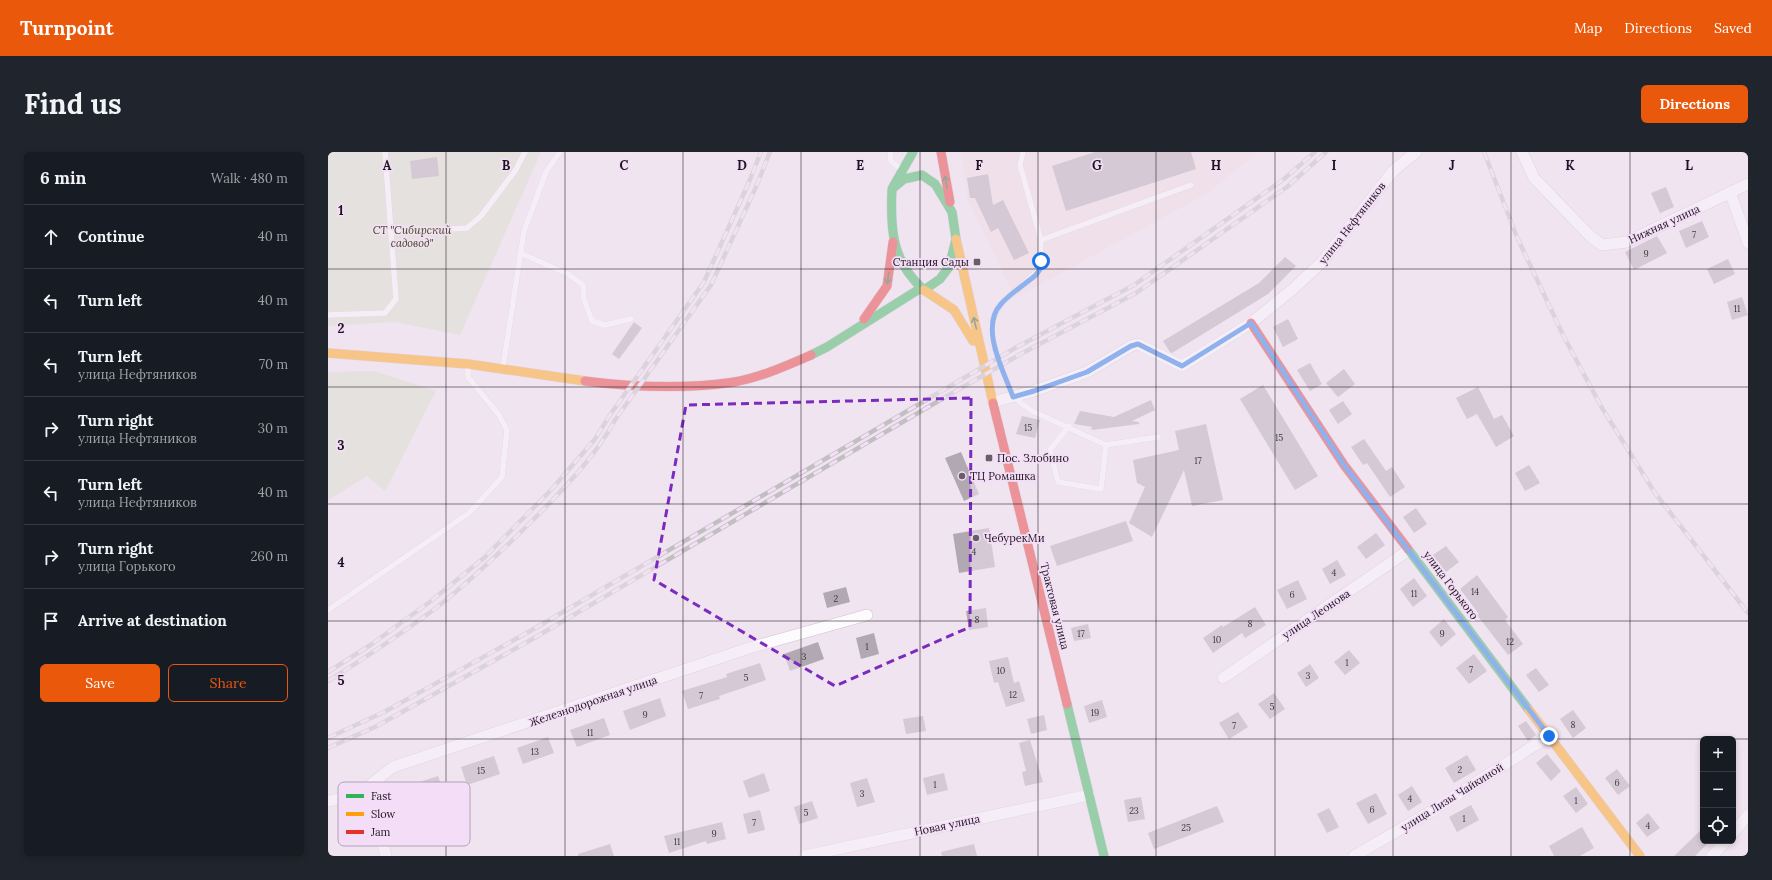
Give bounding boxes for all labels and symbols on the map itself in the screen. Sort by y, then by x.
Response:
text: A [383,157,392,174]
text: B [502,157,511,174]
text: C [620,157,629,174]
text: D [737,157,747,174]
text: E [856,157,864,174]
text: F [975,157,983,174]
text: G [1092,157,1102,174]
text: H [1211,157,1221,174]
text: I [1331,157,1337,174]
text: J [1449,157,1455,174]
text: K [1565,157,1575,174]
text: L [1685,157,1693,174]
one-way arrow [942,176,950,189]
street label: улица Нефтяников [1316,179,1389,267]
street label: Нижняя улица [1626,201,1702,247]
text: 1 [338,202,344,219]
park label: СТ "Сибирский садовод" [373,223,452,250]
house number: 7 [1692,229,1696,240]
house number: 9 [1643,248,1649,259]
route start [1032,252,1050,270]
place label: Станция Сады [893,255,969,269]
marker: Станция Сады [972,257,982,267]
one-way arrow [884,271,892,284]
house number: 11 [1734,303,1740,314]
one-way arrow [970,316,978,329]
text: 2 [338,320,345,337]
house number: 15 [1024,422,1032,433]
house number: 15 [1275,432,1283,443]
text: 3 [337,437,345,454]
place label: Пос. Злобино [997,451,1069,465]
marker: Пос. Злобино [984,453,994,463]
house number: 17 [1194,455,1202,466]
place label: ТЦ Ромашка [970,469,1036,483]
marker: ТЦ Ромашка [957,471,967,481]
place label: ЧебурекМи [984,531,1045,545]
marker: ЧебурекМи [971,533,981,543]
house number: 4 [972,546,977,557]
street label: улица Горького [1421,548,1481,622]
text: 4 [337,554,345,571]
street label: Трактовая улица [1037,561,1073,651]
house number: 4 [1332,567,1337,578]
street label: улица Леонова [1279,586,1353,642]
house number: 14 [1471,586,1479,597]
house number: 11 [1411,588,1417,599]
house number: 6 [1289,589,1295,600]
house number: 2 [834,593,839,604]
house number: 8 [974,614,980,625]
house number: 8 [1247,618,1253,629]
house number: 17 [1077,628,1085,639]
house number: 9 [1439,628,1445,639]
house number: 10 [1213,634,1222,645]
house number: 12 [1506,636,1514,647]
house number: 1 [865,641,869,652]
house number: 3 [801,651,807,662]
house number: 1 [1345,657,1349,668]
house number: 7 [1469,664,1473,675]
house number: 10 [997,665,1006,676]
house number: 3 [1305,670,1311,681]
text: 5 [337,672,345,689]
street label: Железнодорожная улица [527,672,659,730]
house number: 5 [744,672,749,683]
house number: 12 [1009,689,1017,700]
house number: 7 [699,690,703,701]
house number: 5 [1270,701,1275,712]
house number: 19 [1091,707,1099,718]
house number: 9 [642,709,648,720]
house number: 8 [1570,719,1576,730]
house number: 7 [1232,720,1236,731]
house number: 11 [587,727,593,738]
route end [1540,727,1558,745]
house number: 13 [531,746,539,757]
street label: улица Лизы Чайкиной [1398,760,1506,834]
house number: 2 [1458,764,1463,775]
house number: 15 [477,765,485,776]
house number: 6 [1614,777,1620,788]
house number: 1 [933,779,937,790]
legend [338,782,470,846]
house number: 3 [859,788,865,799]
text: Fast [371,789,392,803]
house number: 4 [1408,793,1413,804]
house number: 1 [1574,795,1578,806]
house number: 6 [1369,804,1375,815]
house number: 23 [1129,805,1139,816]
text: Slow [371,807,396,821]
house number: 5 [804,807,809,818]
street label: Новая улица [913,811,981,839]
house number: 1 [1462,813,1466,824]
house number: 7 [752,817,756,828]
house number: 4 [1646,820,1651,831]
house number: 25 [1181,822,1191,833]
text: Jam [370,825,391,839]
house number: 9 [711,828,717,839]
house number: 11 [674,836,680,847]

